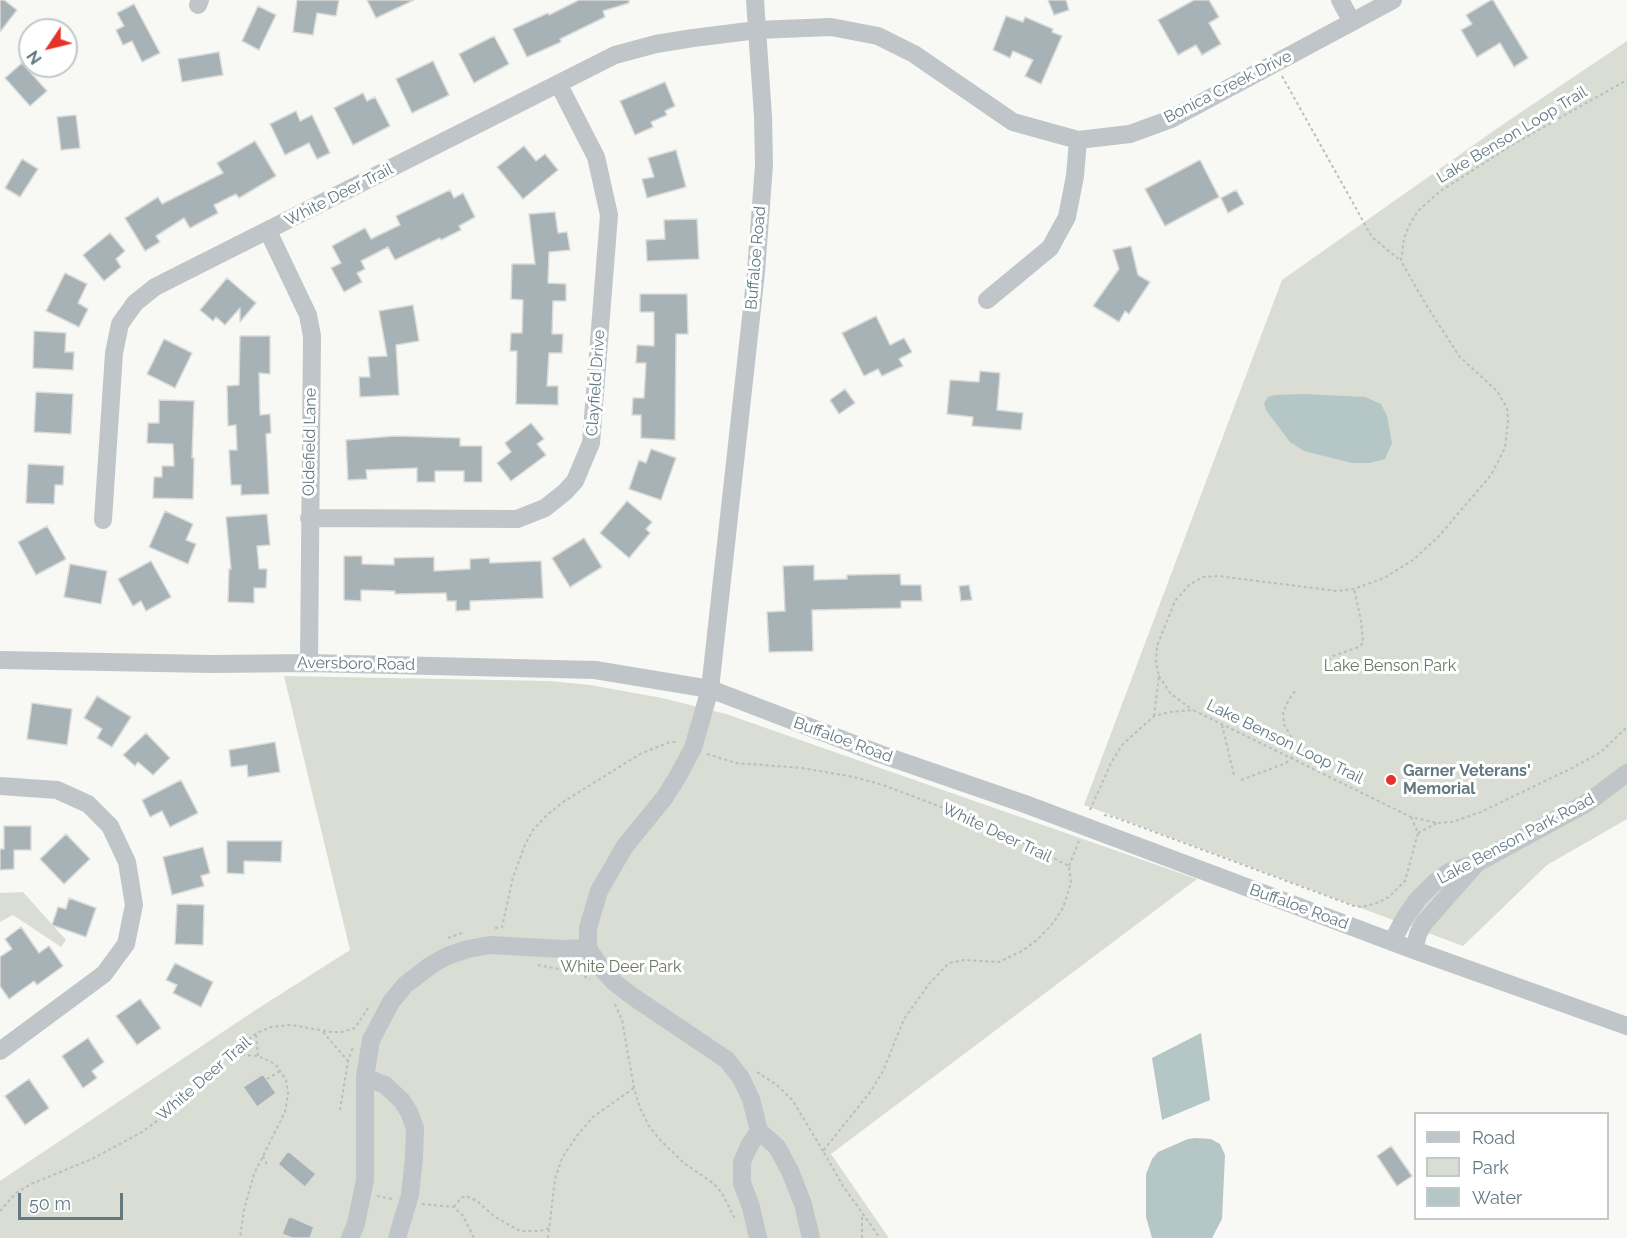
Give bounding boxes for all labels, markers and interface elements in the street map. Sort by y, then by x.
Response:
north arrow [18,18,78,78]
text: N [23,47,46,68]
street label: Bonica Creek Drive [1161,47,1295,127]
street label: Lake Benson Loop Trail [1433,82,1591,188]
street label: White Deer Trail [282,160,396,230]
street label: Buffaloe Road [742,205,770,311]
street label: Clayfield Drive [583,329,609,437]
street label: Oldefield Lane [299,388,321,496]
street label: Aversboro Road [297,653,415,675]
park label: Lake Benson Park [1324,656,1456,676]
street label: Lake Benson Loop Trail [1203,696,1367,788]
street label: Buffaloe Road [791,713,895,767]
place label: Garner Veterans' Memorial [1403,761,1531,799]
marker: Garner Veterans' Memorial [1384,773,1398,787]
street label: Lake Benson Park Road [1434,790,1598,888]
street label: White Deer Trail [939,799,1055,867]
street label: Buffaloe Road [1247,880,1351,934]
park label: White Deer Park [561,957,681,977]
street label: White Deer Trail [153,1033,255,1125]
legend [1414,1112,1609,1220]
text: Road [1472,1127,1515,1148]
text: Park [1472,1157,1509,1178]
scale bar [21,1181,126,1219]
text: Water [1472,1187,1522,1208]
text: 50 m [29,1193,71,1214]

